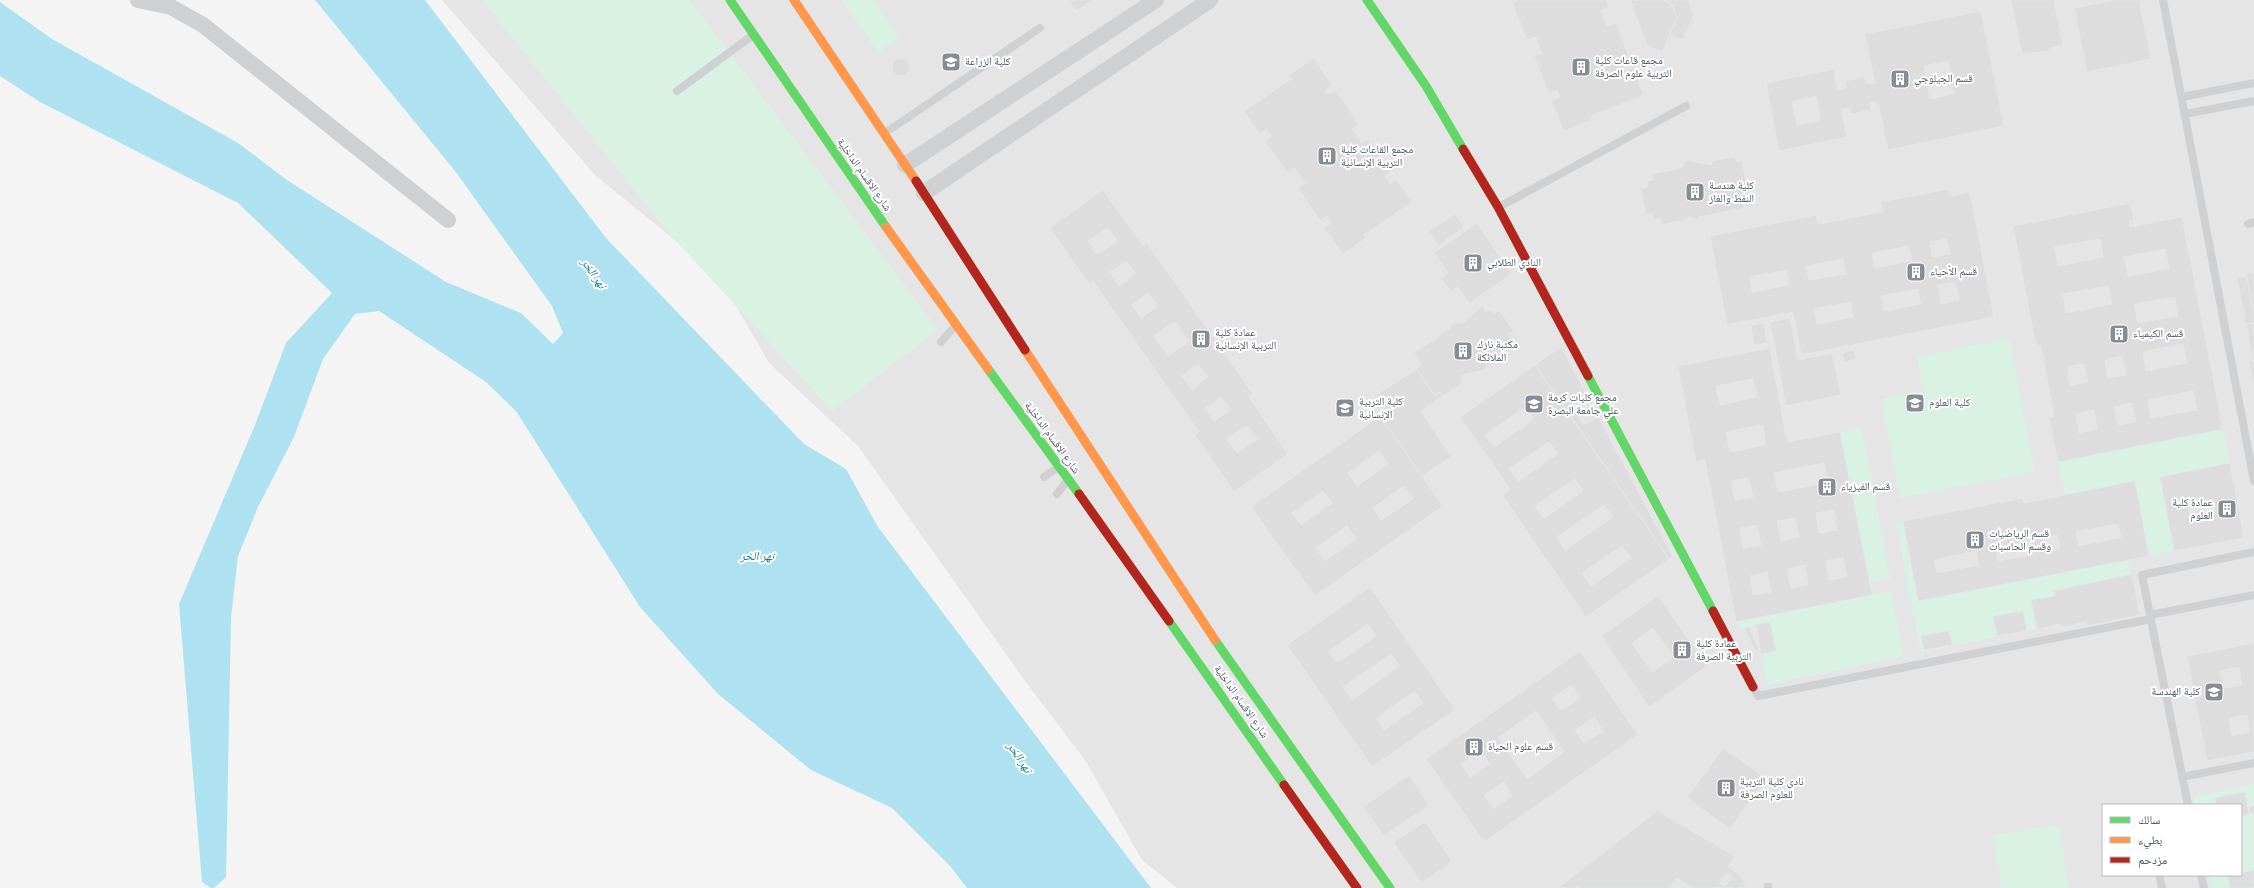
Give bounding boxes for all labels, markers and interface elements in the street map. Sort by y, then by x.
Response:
school or university icon: كلية الزراعة [940,51,962,73]
place label: مجمع قاعات كلية التربية علوم الصرفة [1595,54,1672,81]
place label: كلية الزراعة [965,55,1011,69]
building icon: مجمع قاعات كلية التربية علوم الصرفة [1570,56,1592,78]
building icon: قسم الجيلوجي [1889,68,1911,90]
place label: قسم الجيلوجي [1914,72,1973,87]
street label: شارع الاقسام الداخلية [834,136,894,214]
place label: مجمع القاعات كلية التربية الإنسانية [1341,143,1413,170]
building icon: مجمع القاعات كلية التربية الإنسانية [1316,145,1338,167]
place label: كلية هندسة النفط والغاز [1708,179,1754,206]
building icon: كلية هندسة النفط والغاز [1684,181,1706,203]
building icon: النادي الطلابي [1462,252,1484,274]
water label: نهر الخر [576,255,611,294]
place label: النادي الطلابي [1487,256,1541,271]
building icon: قسم الأحياء [1905,261,1927,283]
place label: قسم الأحياء [1930,265,1978,279]
building icon: قسم الكيمياء [2108,323,2130,345]
place label: عمادة كلية التربية الإنسانية [1215,326,1276,353]
place label: قسم الكيمياء [2133,327,2184,341]
building icon: عمادة كلية التربية الإنسانية [1190,328,1212,350]
place label: مكتبة نازك الملائكة [1477,338,1518,365]
building icon: مكتبة نازك الملائكة [1452,340,1474,362]
place label: مجمع كليات كرمة علي جامعة البصرة [1548,391,1619,419]
school or university icon: كلية العلوم [1904,392,1926,414]
school or university icon: مجمع كليات كرمة علي جامعة البصرة [1523,393,1545,415]
place label: كلية التربية الإنسانية [1359,395,1404,422]
place label: كلية العلوم [1929,396,1971,410]
school or university icon: كلية التربية الإنسانية [1334,397,1356,419]
street label: شارع الاقسام الداخلية [1021,399,1083,477]
building icon: قسم الفيزياء [1816,476,1838,498]
place label: قسم الفيزياء [1841,480,1891,494]
place label: عمادة كلية العلوم [2172,496,2213,523]
building icon: عمادة كلية العلوم [2216,498,2238,520]
place label: قسم الرياضيات وقسم الحاسبات [1989,527,2051,554]
building icon: قسم الرياضيات وقسم الحاسبات [1964,529,1986,551]
water label: نهر الخر [739,549,776,565]
place label: عمادة كلية التربية الصرفة [1696,637,1751,664]
building icon: عمادة كلية التربية الصرفة [1671,639,1693,661]
street label: شارع الاقسام الداخلية [1211,663,1271,741]
school or university icon: كلية الهندسة [2203,681,2225,703]
place label: كلية الهندسة [2151,685,2200,699]
building icon: قسم علوم الحياة [1463,736,1485,758]
water label: نهر الخر [1002,739,1036,778]
place label: قسم علوم الحياة [1488,740,1554,754]
place label: نادي كلية التربية للعلوم الصرفة [1740,775,1804,802]
building icon: نادي كلية التربية للعلوم الصرفة [1715,777,1737,799]
legend [2102,804,2242,876]
text: سالك [2138,813,2160,829]
text: بطيء [2138,833,2162,850]
text: مزدحم [2138,853,2167,869]

